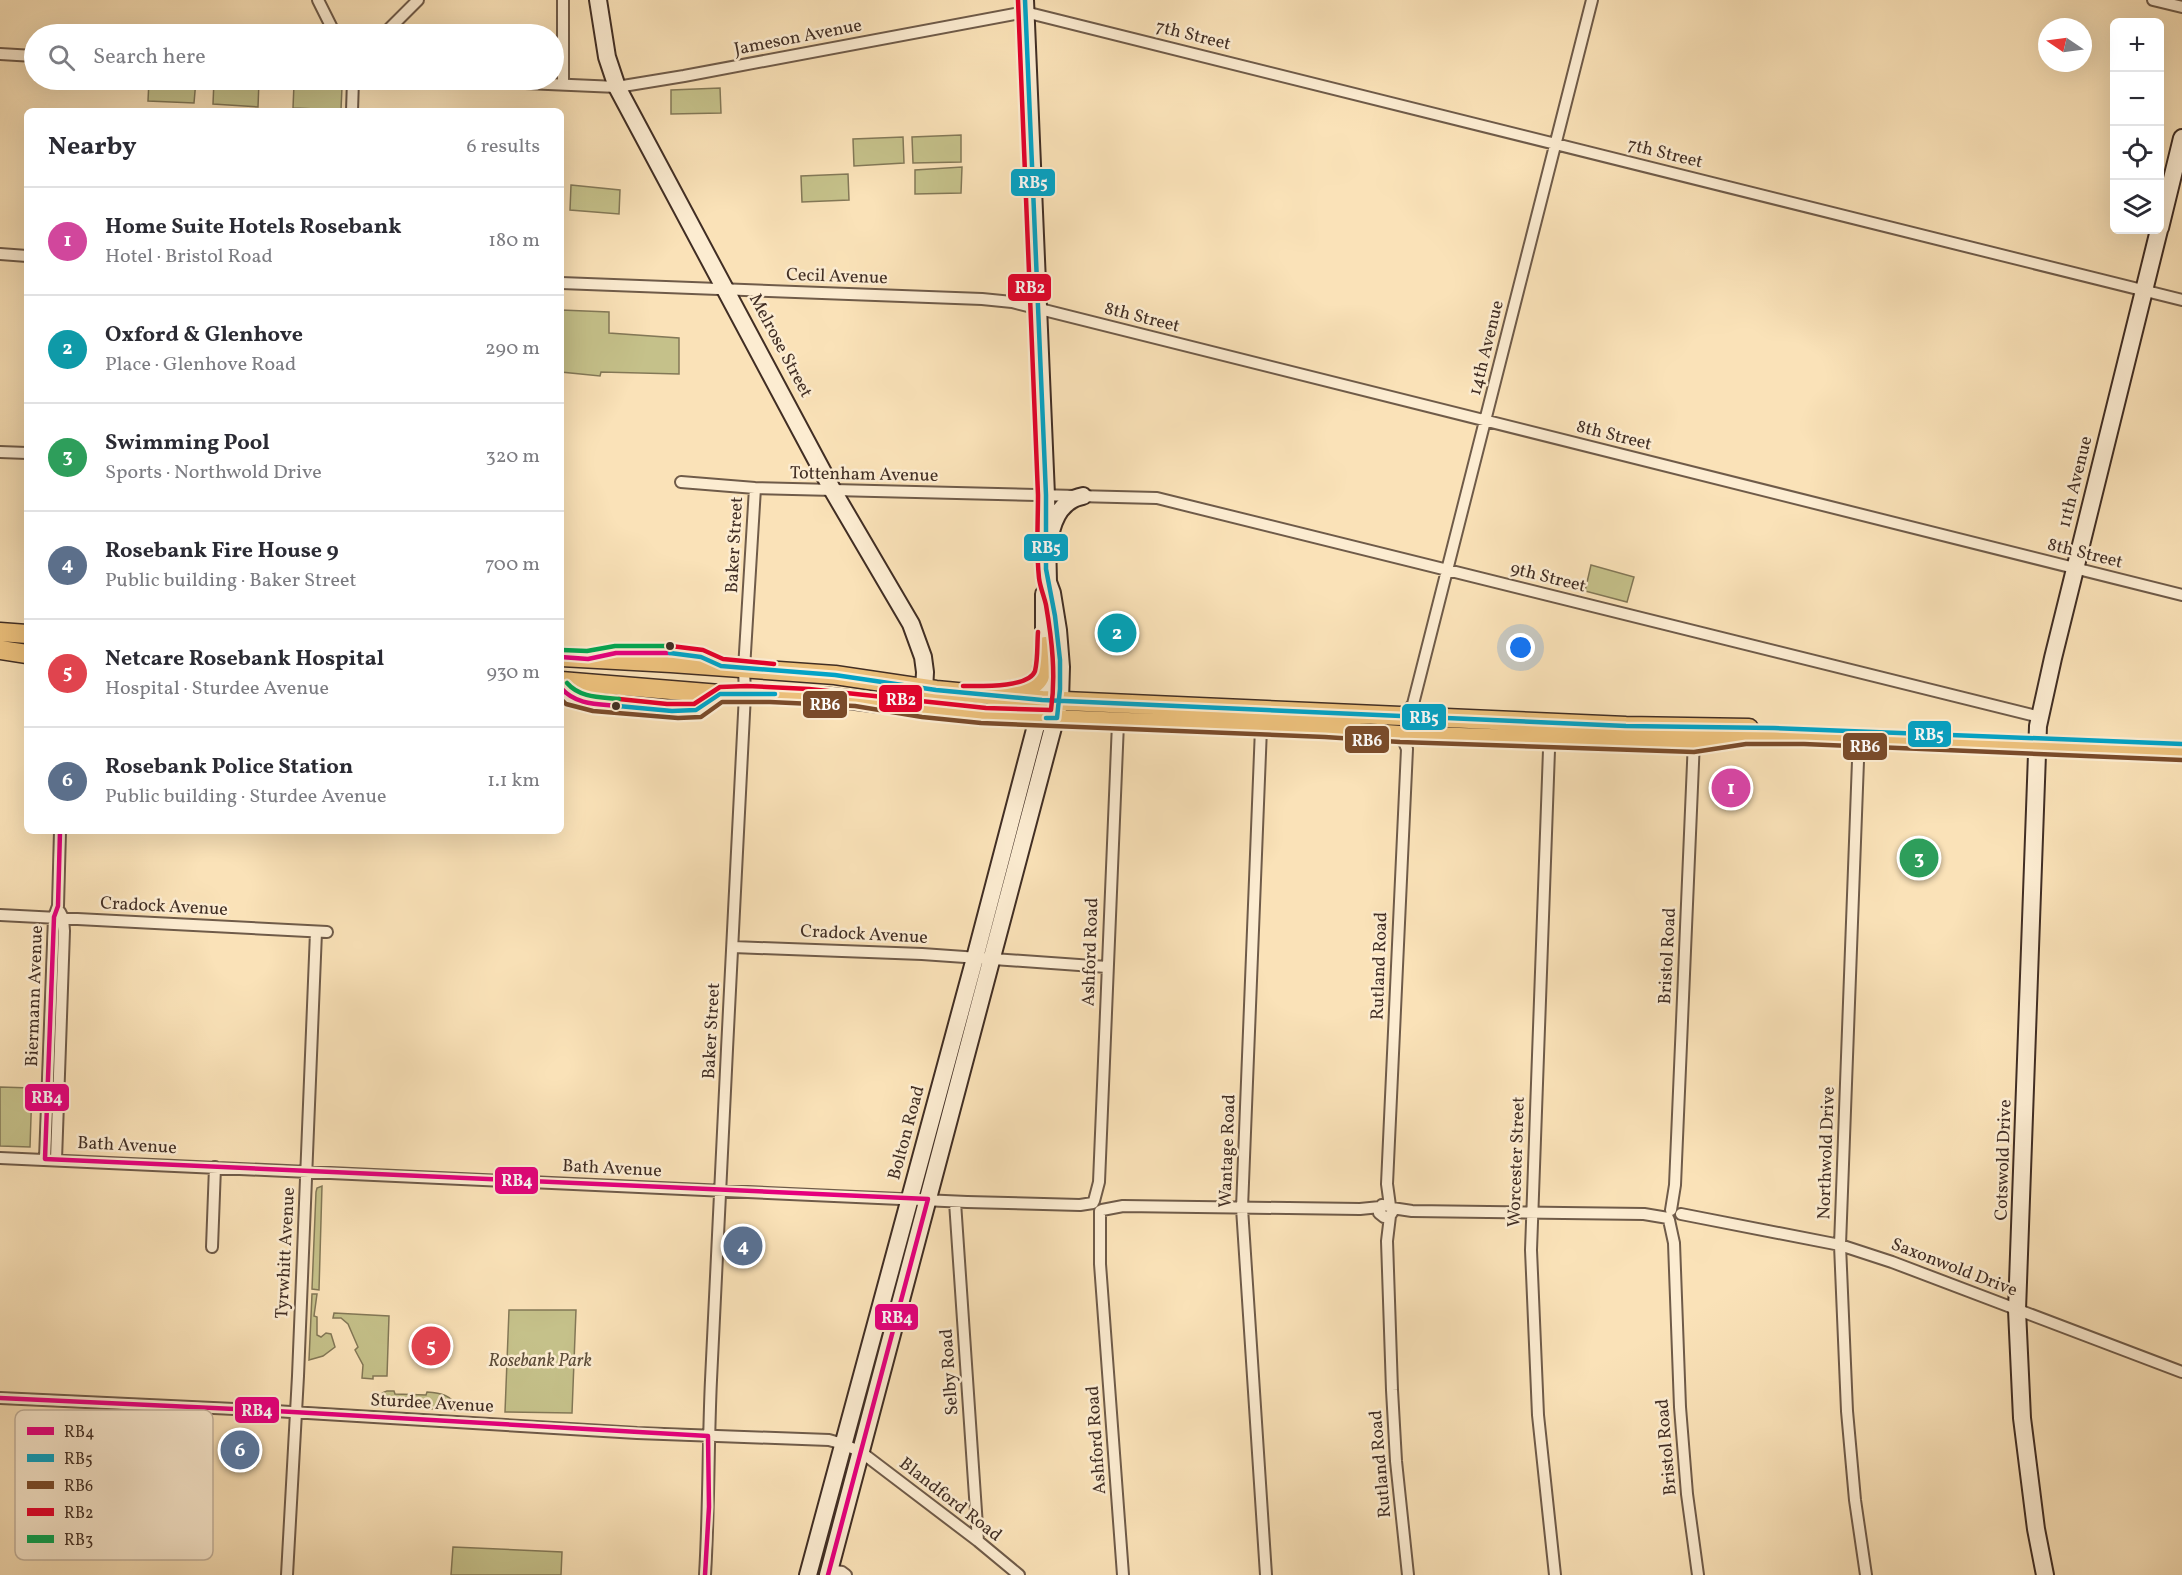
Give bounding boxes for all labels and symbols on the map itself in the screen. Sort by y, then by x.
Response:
street label: Jameson Avenue [732,13,864,63]
street label: 7th Street [1153,15,1233,57]
north arrow [2038,18,2092,72]
street label: 7th Street [1625,133,1705,175]
line badge: RB5 [1010,168,1056,197]
text: RB5 [1018,173,1048,195]
street label: Cecil Avenue [786,263,888,291]
line badge: RB2 [1007,273,1052,302]
text: RB2 [1015,278,1045,300]
street label: Melrose Street [742,290,818,402]
street label: 8th Street [1102,297,1182,339]
street label: 14th Avenue [1463,298,1511,398]
street label: 8th Street [1574,415,1654,457]
street label: 11th Avenue [2053,434,2099,530]
street label: Tottenham Avenue [790,461,938,489]
street label: Baker Street [720,496,750,594]
line badge: RB5 [1023,533,1069,562]
street label: 8th Street [2045,533,2125,575]
text: RB5 [1031,538,1061,560]
street label: 9th Street [1508,557,1588,599]
pin: 2 [1098,610,1136,656]
your location [1506,633,1535,662]
unlabelled marker [664,640,676,652]
line badge: RB2 [878,684,923,713]
line badge: RB6 [802,690,848,719]
text: RB2 [886,690,916,712]
text: RB6 [810,695,841,717]
unlabelled marker [610,700,622,712]
line badge: RB5 [1401,703,1447,731]
text: RB5 [1409,708,1439,730]
line badge: RB5 [1907,720,1952,748]
line badge: RB6 [1344,725,1390,754]
text: RB5 [1914,725,1944,747]
text: RB6 [1352,731,1383,753]
line badge: RB6 [1842,732,1888,761]
text: RB6 [1850,737,1881,759]
pin: 1 [1712,766,1750,810]
pin: 3 [1900,836,1938,880]
street label: Cradock Avenue [99,891,229,923]
street label: Ashford Road [1077,897,1105,1007]
street label: Bristol Road [1653,907,1683,1005]
street label: Rutland Road [1366,911,1394,1021]
street label: Cradock Avenue [799,919,929,951]
street label: Biermann Avenue [20,925,50,1067]
street label: Baker Street [697,982,727,1080]
line badge: RB4 [24,1083,70,1112]
street label: Bolton Road [882,1083,932,1183]
street label: Northwold Drive [1812,1086,1842,1220]
text: RB4 [31,1088,63,1110]
street label: Wantage Road [1214,1094,1242,1208]
street label: Worcester Street [1502,1096,1532,1228]
street label: Cotswold Drive [1989,1099,2019,1221]
street label: Bath Avenue [77,1131,177,1161]
street label: Bath Avenue [562,1154,662,1184]
line badge: RB4 [494,1166,539,1195]
text: RB4 [501,1171,533,1193]
street label: Tyrwhitt Avenue [270,1186,302,1320]
pin: 4 [724,1224,762,1268]
street label: Saxonwold Drive [1887,1232,2021,1304]
line badge: RB4 [874,1303,919,1331]
text: RB4 [881,1308,913,1330]
pin: 5 [412,1324,450,1368]
street label: Selby Road [934,1328,966,1416]
park label: Rosebank Park [488,1349,592,1374]
street label: Ashford Road [1081,1385,1113,1495]
street label: Sturdee Avenue [370,1388,494,1420]
line badge: RB4 [234,1396,280,1424]
street label: Bristol Road [1650,1398,1684,1496]
text: RB4 [241,1401,273,1423]
street label: Rutland Road [1364,1409,1398,1519]
legend [15,1410,213,1560]
text: RB4 [64,1422,94,1444]
pin: 6 [220,1428,260,1472]
text: RB5 [64,1449,93,1471]
street label: Blandford Road [893,1452,1007,1548]
text: RB6 [64,1476,93,1498]
text: RB2 [64,1503,94,1525]
text: RB3 [64,1530,93,1552]

